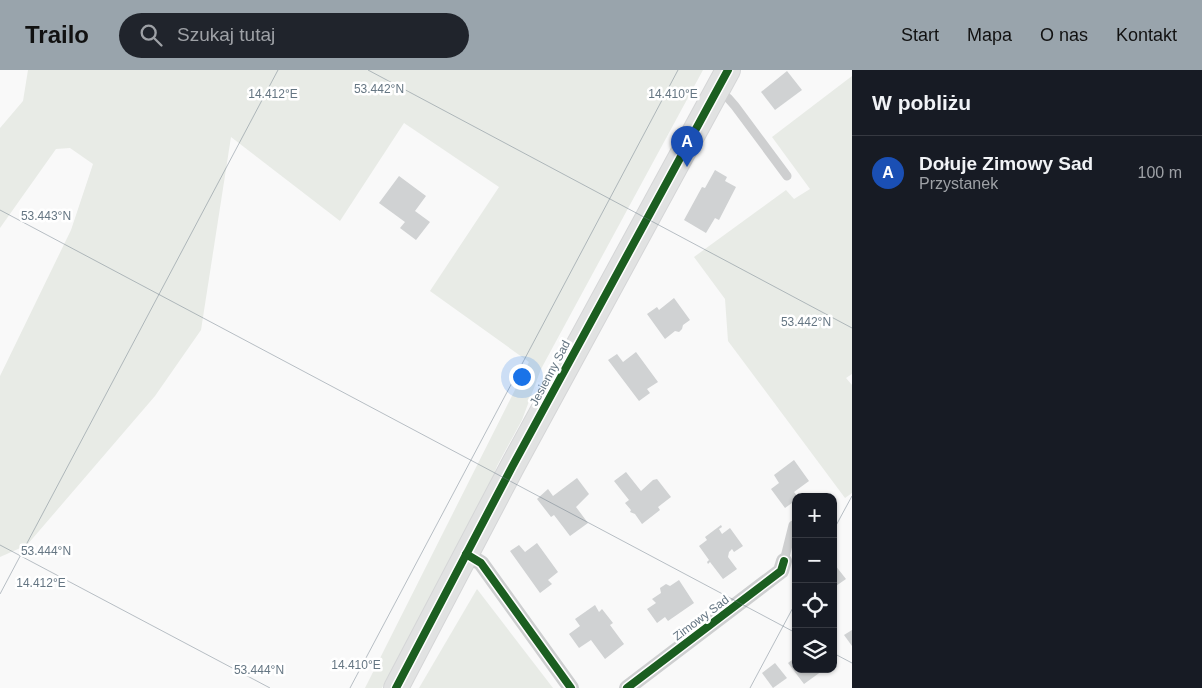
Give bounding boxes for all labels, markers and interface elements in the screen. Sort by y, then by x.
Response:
search box [119,13,469,58]
text: Trailo [25,21,89,48]
icon: search [137,21,165,49]
text: Szukaj tutaj [177,24,275,45]
text: Start [901,25,939,45]
text: Mapa [967,25,1012,45]
text: O nas [1040,25,1088,45]
text: Kontakt [1116,25,1177,45]
text: 53.442°N [354,82,404,96]
text: 14.412°E [248,87,298,101]
text: 14.410°E [648,87,698,101]
text: W pobliżu [872,91,971,114]
pin: A [671,126,703,167]
text: Dołuje Zimowy Sad [919,153,1093,174]
text: A [882,164,894,181]
text: 100 m [1138,164,1182,181]
text: Przystanek [919,175,998,192]
text: 53.443°N [21,209,71,223]
text: 53.442°N [781,315,831,329]
street label: Jesienny Sad [527,338,573,408]
your location [509,364,535,390]
map controls [792,493,837,673]
button: + [792,493,837,538]
button: − [792,538,837,583]
text: 53.444°N [21,544,71,558]
text: 14.412°E [16,576,66,590]
button: locate [792,583,837,628]
street label: Zimowy Sad [670,593,732,643]
button: layers [792,628,837,673]
text: 14.410°E [331,658,381,672]
text: 53.444°N [234,663,284,677]

